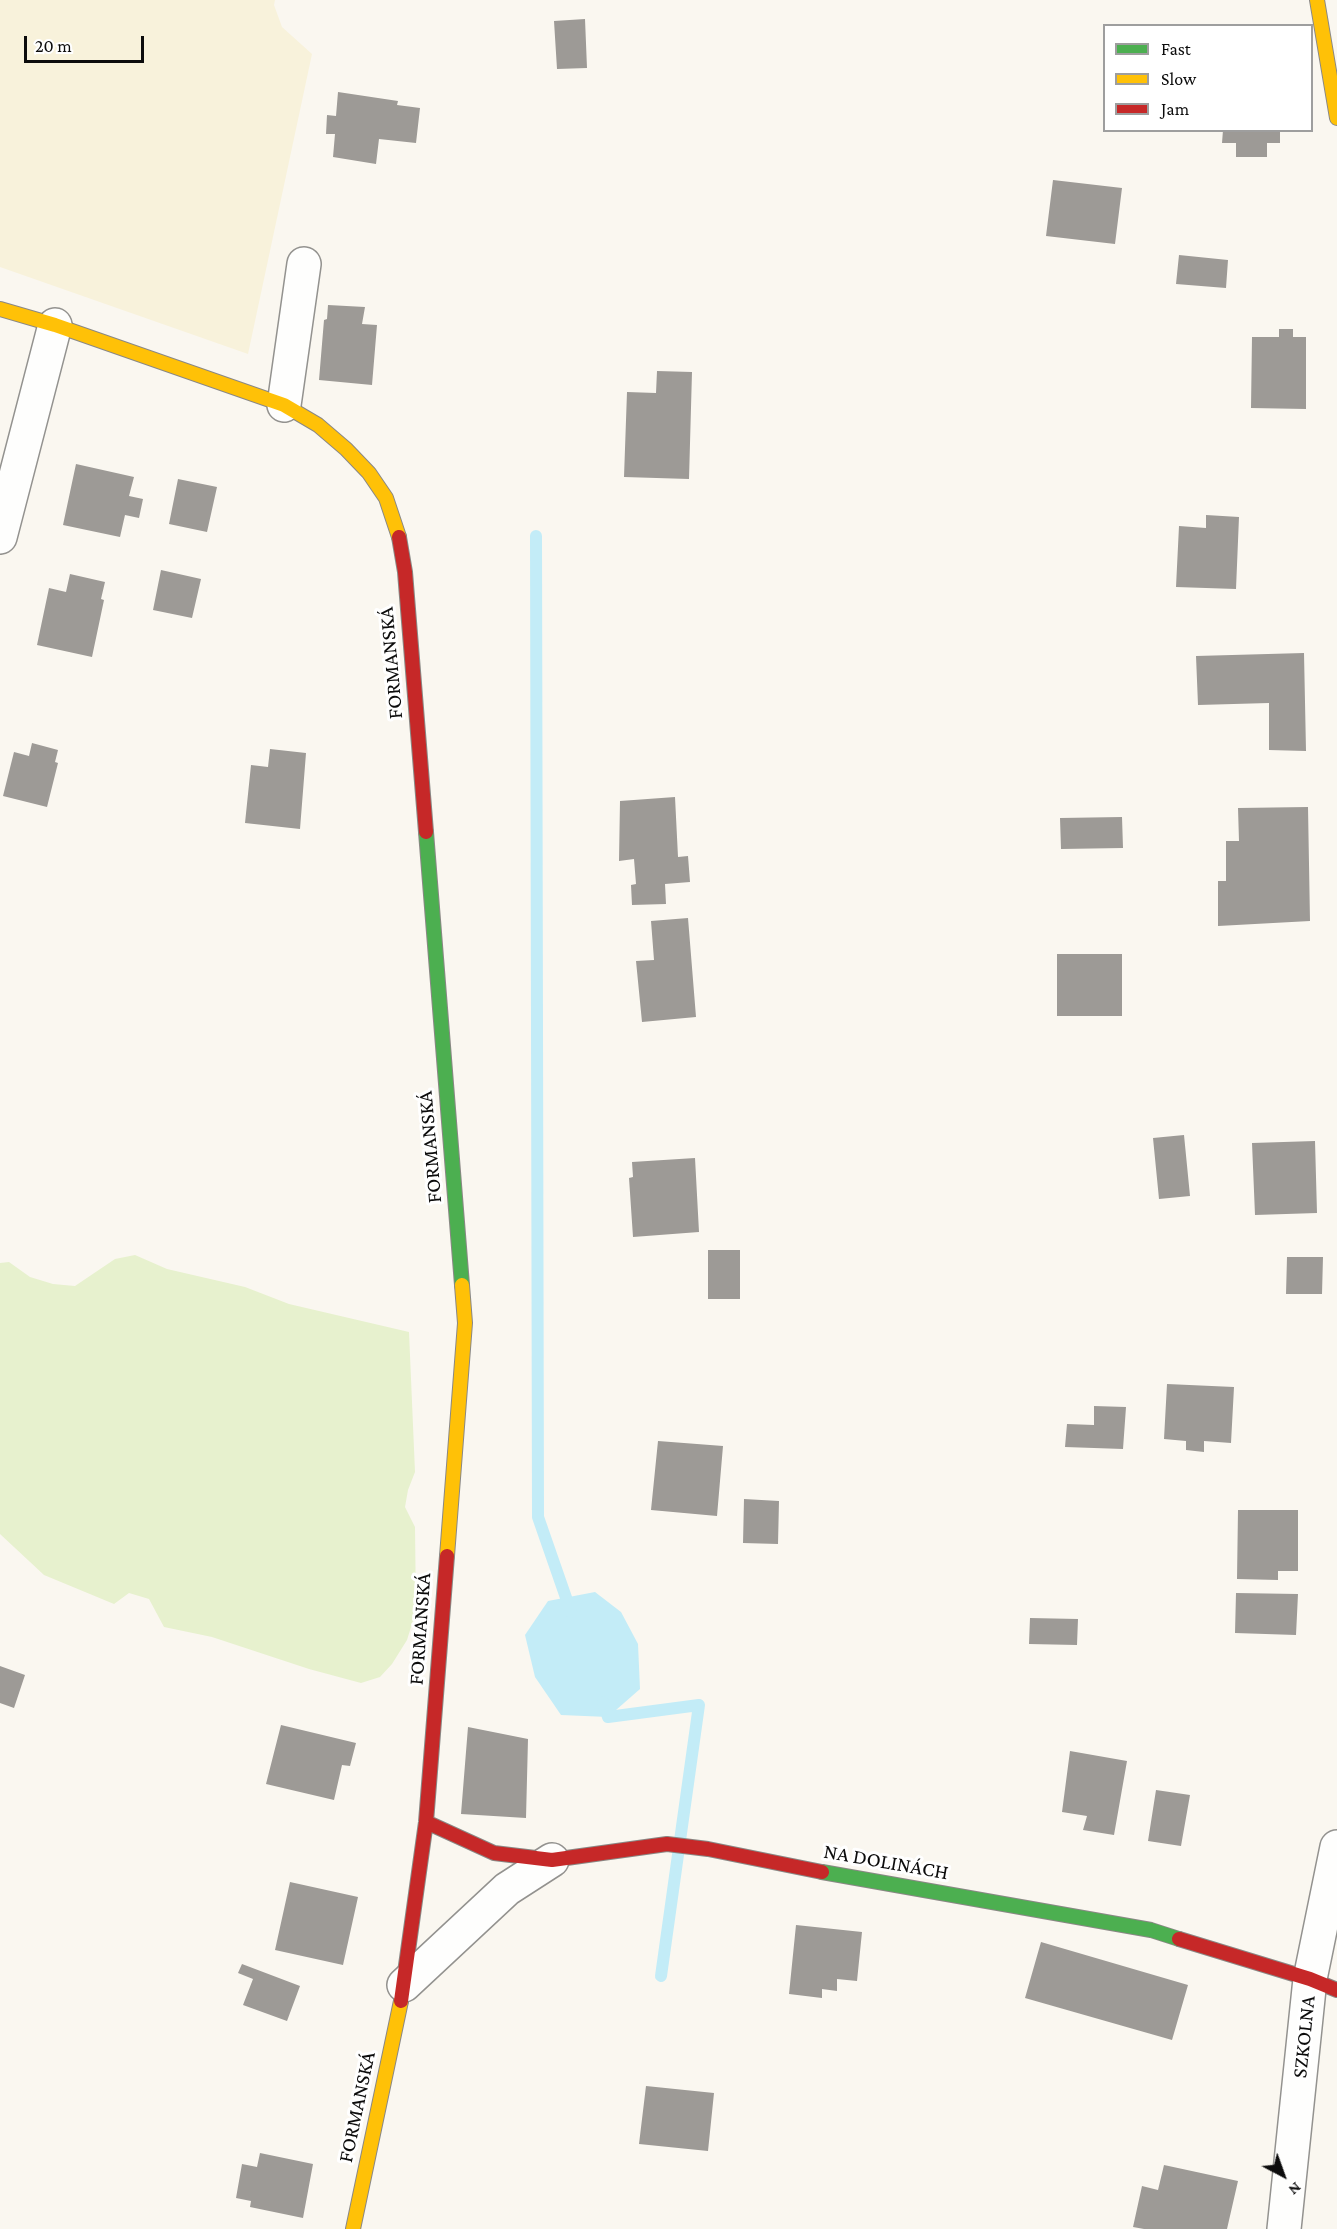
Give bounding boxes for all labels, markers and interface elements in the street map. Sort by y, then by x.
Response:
scale bar [27,24,147,62]
legend [1103,24,1313,132]
text: 20 m [35,36,72,56]
text: Fast [1161,39,1191,59]
text: Slow [1161,69,1196,89]
text: Jam [1161,99,1189,119]
street label: FORMANSKÁ [374,606,408,720]
street label: FORMANSKÁ [413,1090,447,1204]
street label: FORMANSKÁ [404,1572,436,1686]
street label: NA DOLINÁCH [822,1839,950,1885]
street label: SZKOLNA [1287,1995,1321,2079]
street label: FORMANSKÁ [333,2049,381,2165]
north arrow [1253,2145,1313,2205]
text: N [1285,2179,1305,2199]

